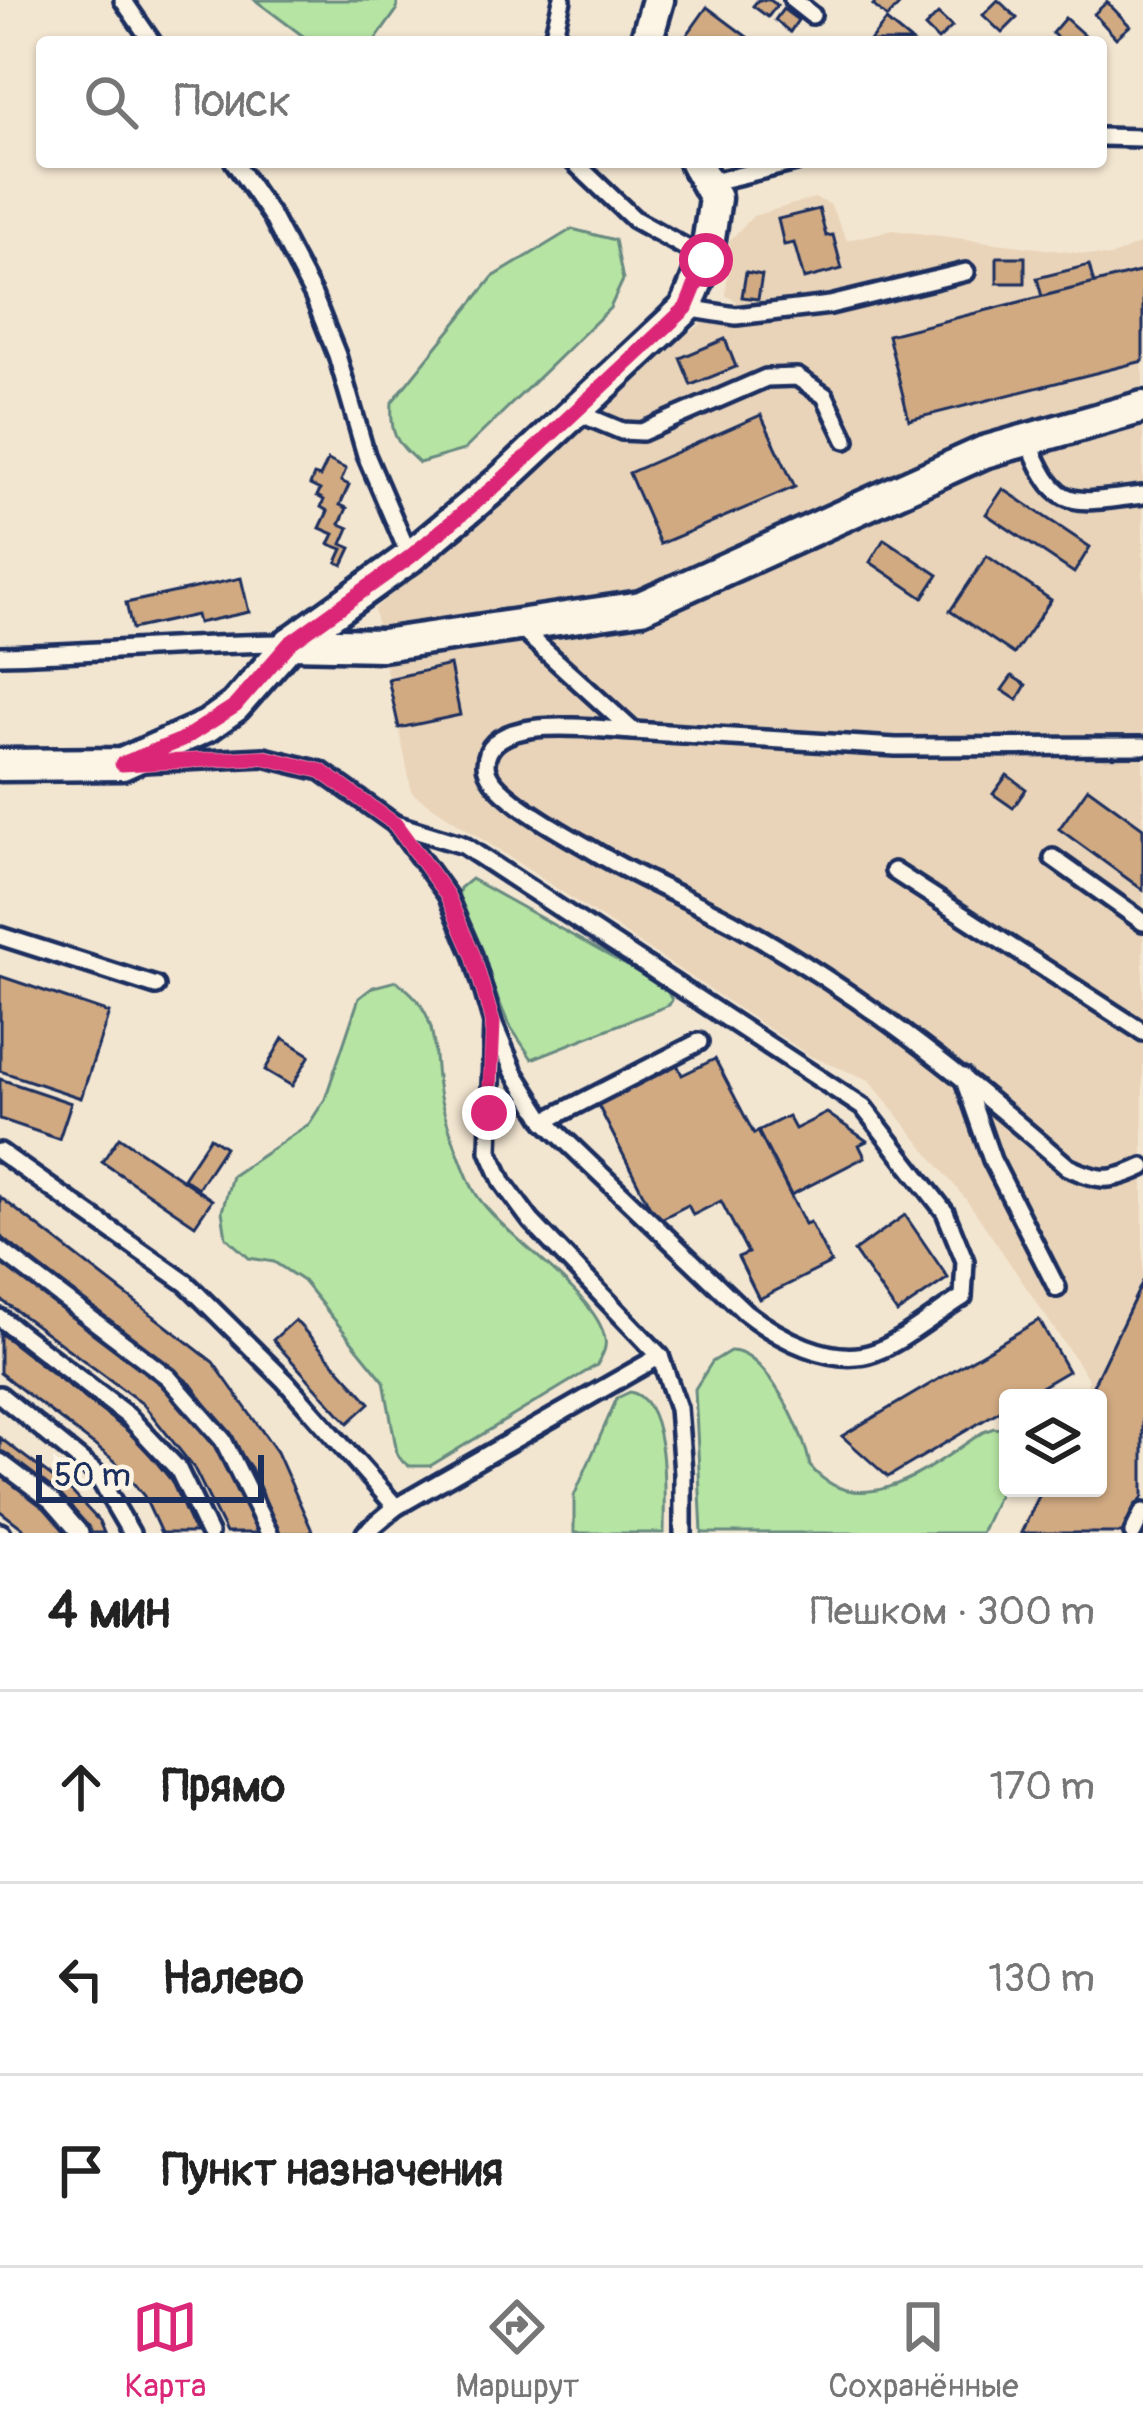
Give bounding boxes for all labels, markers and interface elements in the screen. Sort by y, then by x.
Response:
search box [36,36,1107,168]
icon: search [78,69,144,135]
text: Поиск [174,74,291,130]
route start [679,233,733,287]
route end [462,1086,516,1140]
map controls [999,1389,1107,1497]
button: layers [999,1389,1107,1497]
scale bar [36,1449,264,1502]
text: 50 m [54,1455,131,1496]
text: 4 мин [48,1579,170,1643]
text: Пешком · 300 m [810,1587,1095,1636]
icon: ahead [48,1754,114,1820]
text: Прямо [162,1759,285,1815]
text: 170 m [989,1762,1095,1811]
icon: left [48,1946,114,2012]
text: Налево [162,1951,304,2007]
text: 130 m [988,1954,1095,2003]
icon: arrive [48,2138,114,2204]
text: Пункт назначения [162,2143,503,2199]
tab: Карта [124,2294,206,2407]
tab: Маршрут [455,2294,579,2407]
tab: Сохранённые [828,2294,1019,2407]

